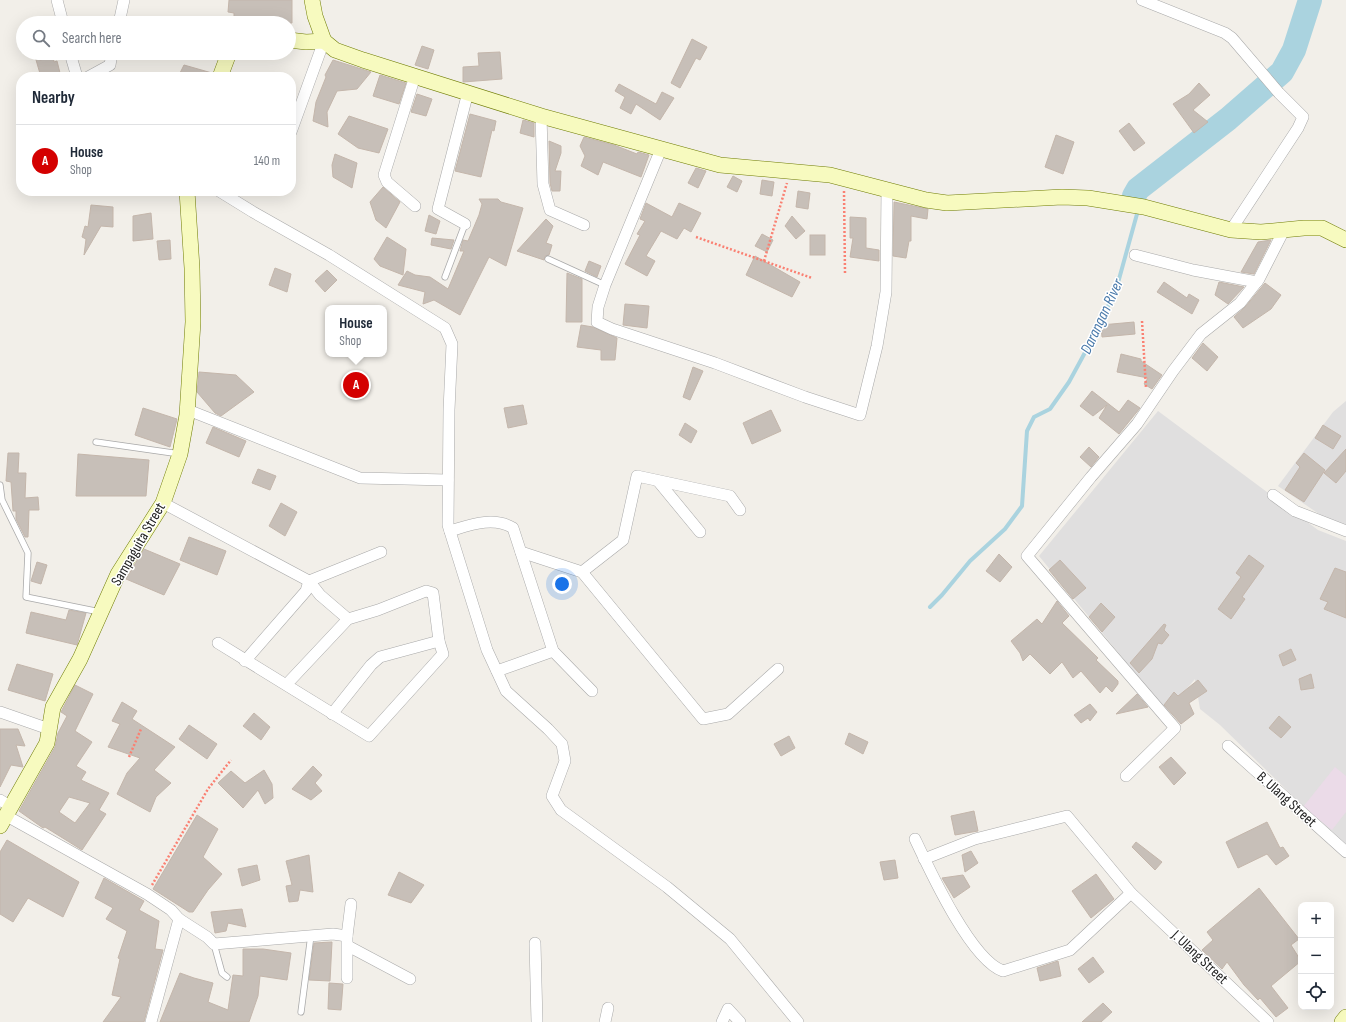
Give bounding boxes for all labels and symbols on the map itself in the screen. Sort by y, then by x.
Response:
water label: Darangan River [1077,276,1128,357]
pin: A [343,370,369,400]
street label: Sampaguita Street [107,499,170,589]
your location [552,574,572,594]
street label: B. Ulang Street [1253,768,1321,832]
street label: J. Ulang Street [1167,926,1232,989]

